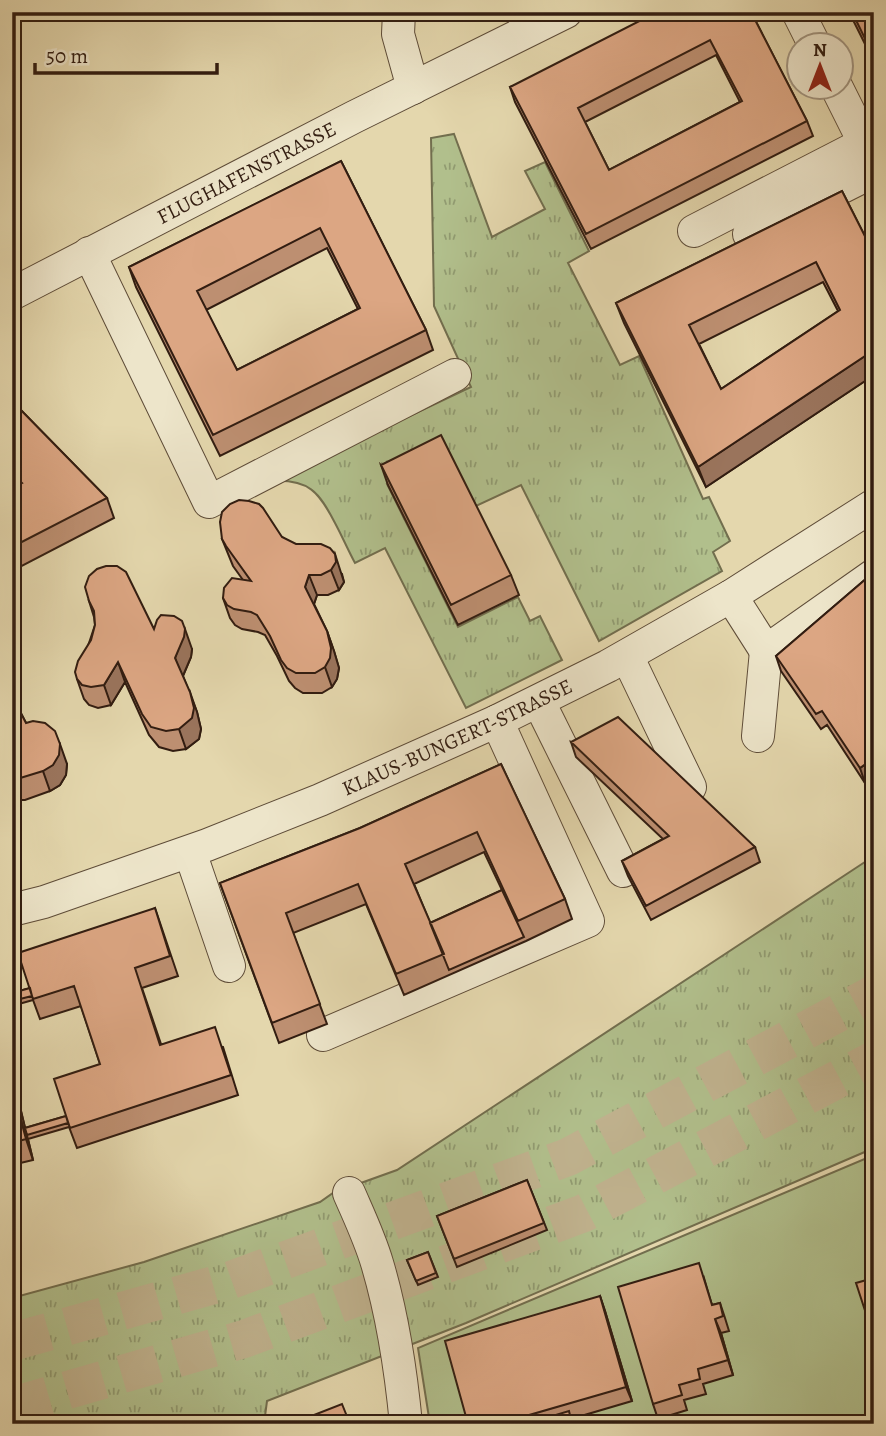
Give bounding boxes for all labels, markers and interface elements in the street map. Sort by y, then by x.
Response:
scale bar [35,32,217,76]
north arrow [784,32,854,102]
text: N [813,37,827,63]
text: 50 m [46,42,88,70]
street label: FLUGHAFENSTRASSE [152,115,341,231]
street label: KLAUS-BUNGERT-STRASSE [337,672,577,802]

